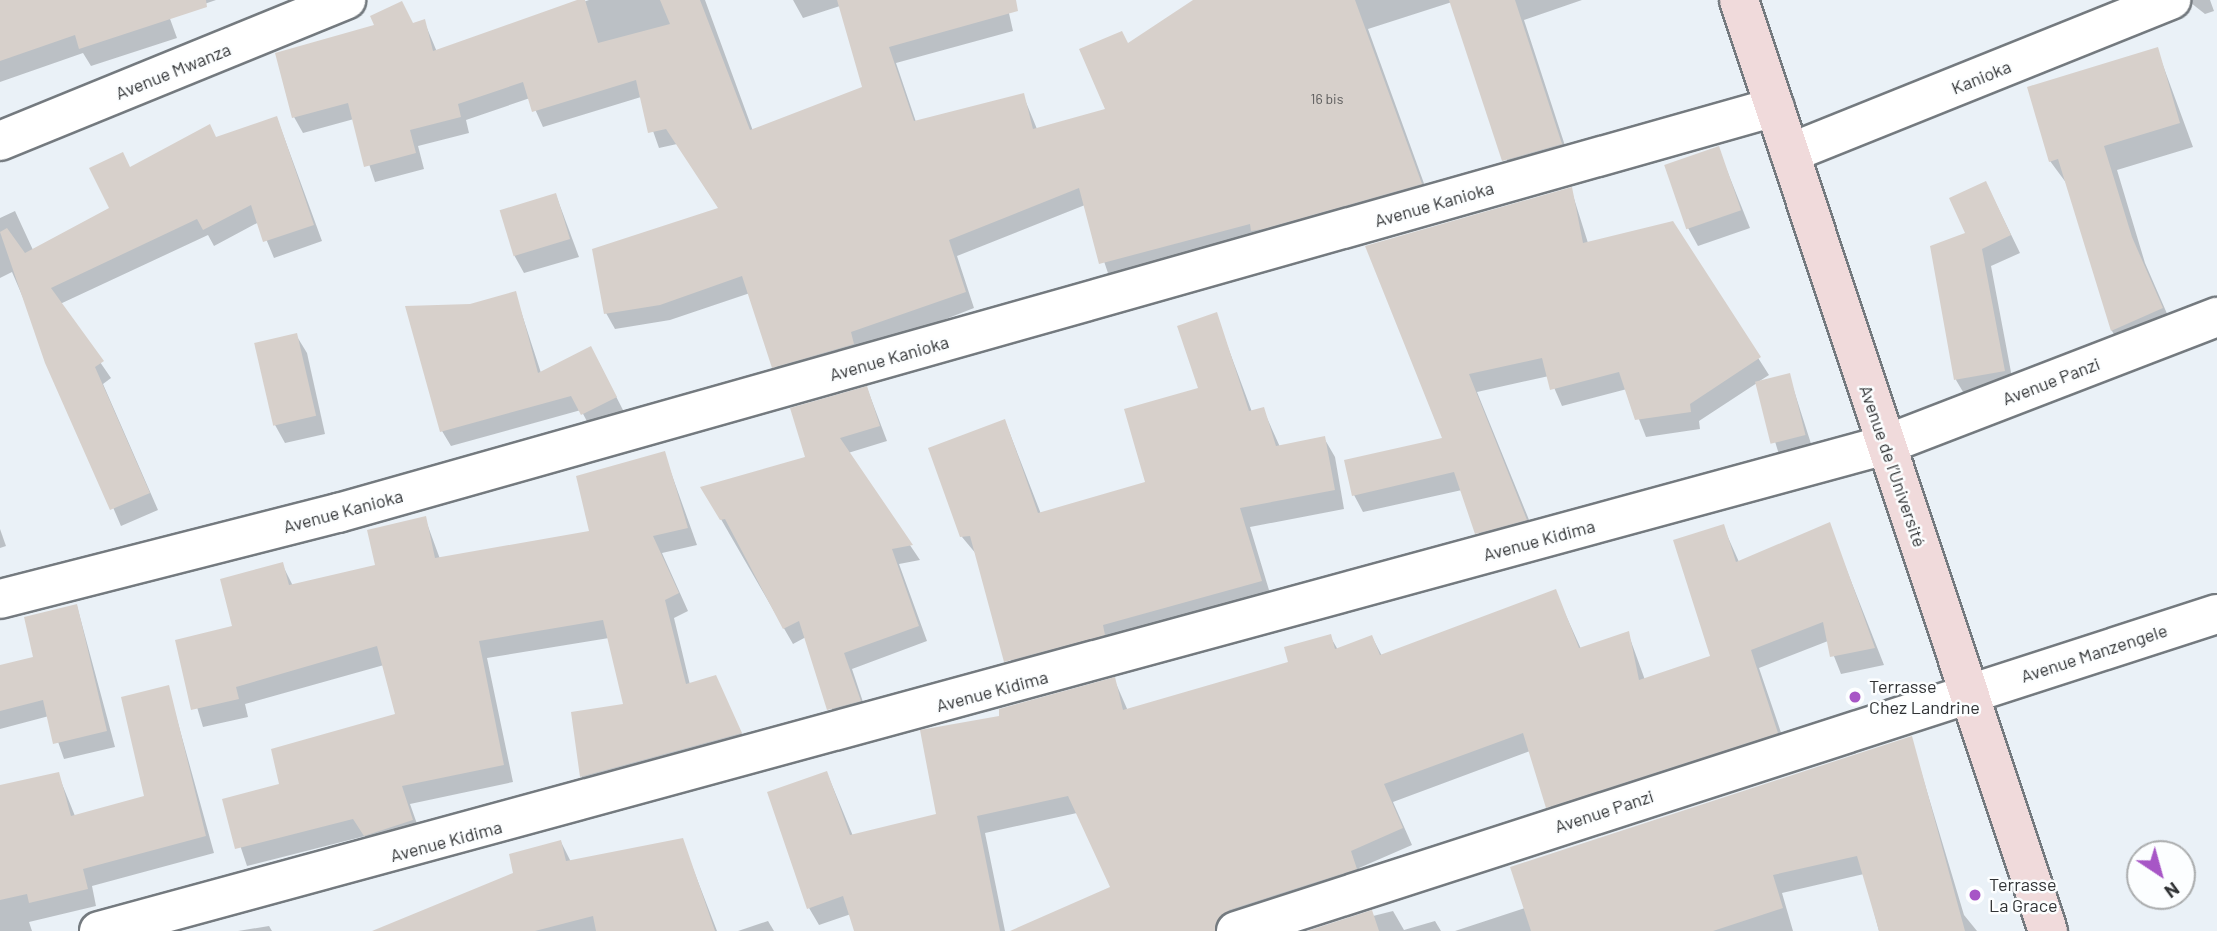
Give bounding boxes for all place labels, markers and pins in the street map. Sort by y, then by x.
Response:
place label: Terrasse Chez Landrine [1869,676,1980,718]
marker: Terrasse Chez Landrine [1847,689,1863,705]
place label: Terrasse La Grace [1989,874,2058,917]
marker: Terrasse La Grace [1967,887,1983,903]

